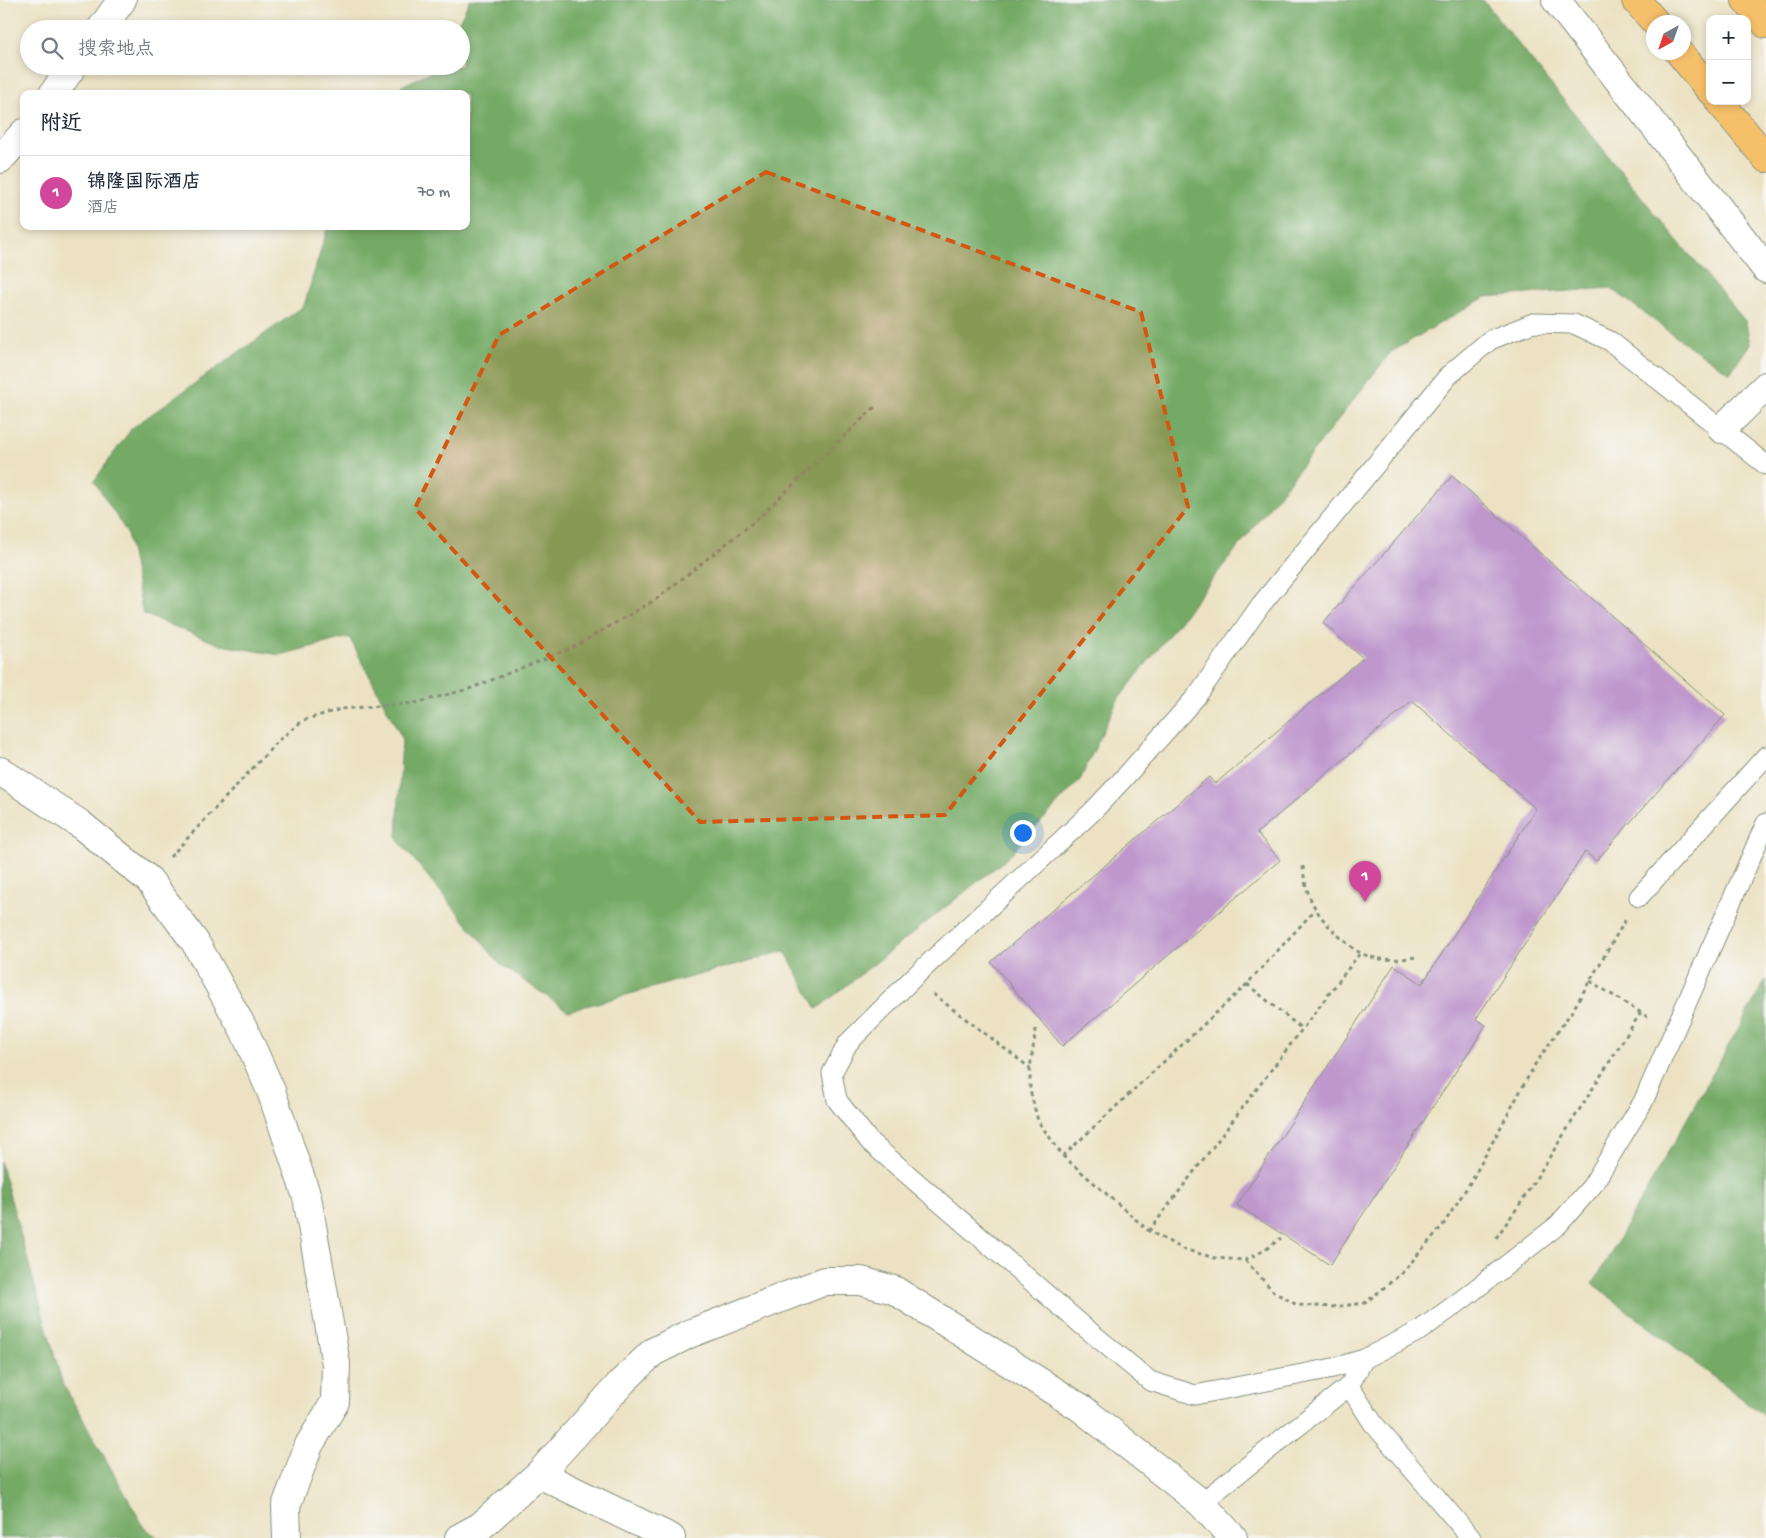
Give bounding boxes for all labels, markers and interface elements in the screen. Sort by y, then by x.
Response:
north arrow [1646,15,1691,60]
map controls [1706,15,1751,105]
button: + [1706,15,1751,60]
search box [20,20,470,75]
icon: search [38,34,66,62]
text: 搜索地点 [78,39,154,62]
button: − [1706,60,1751,105]
text: 附近 [40,113,82,138]
text: 锦隆国际酒店 [87,172,201,195]
text: 1 [53,184,59,203]
text: 70 m [417,184,450,203]
text: 酒店 [87,200,119,219]
your location [1010,820,1036,846]
pin: 1 [1349,861,1381,902]

